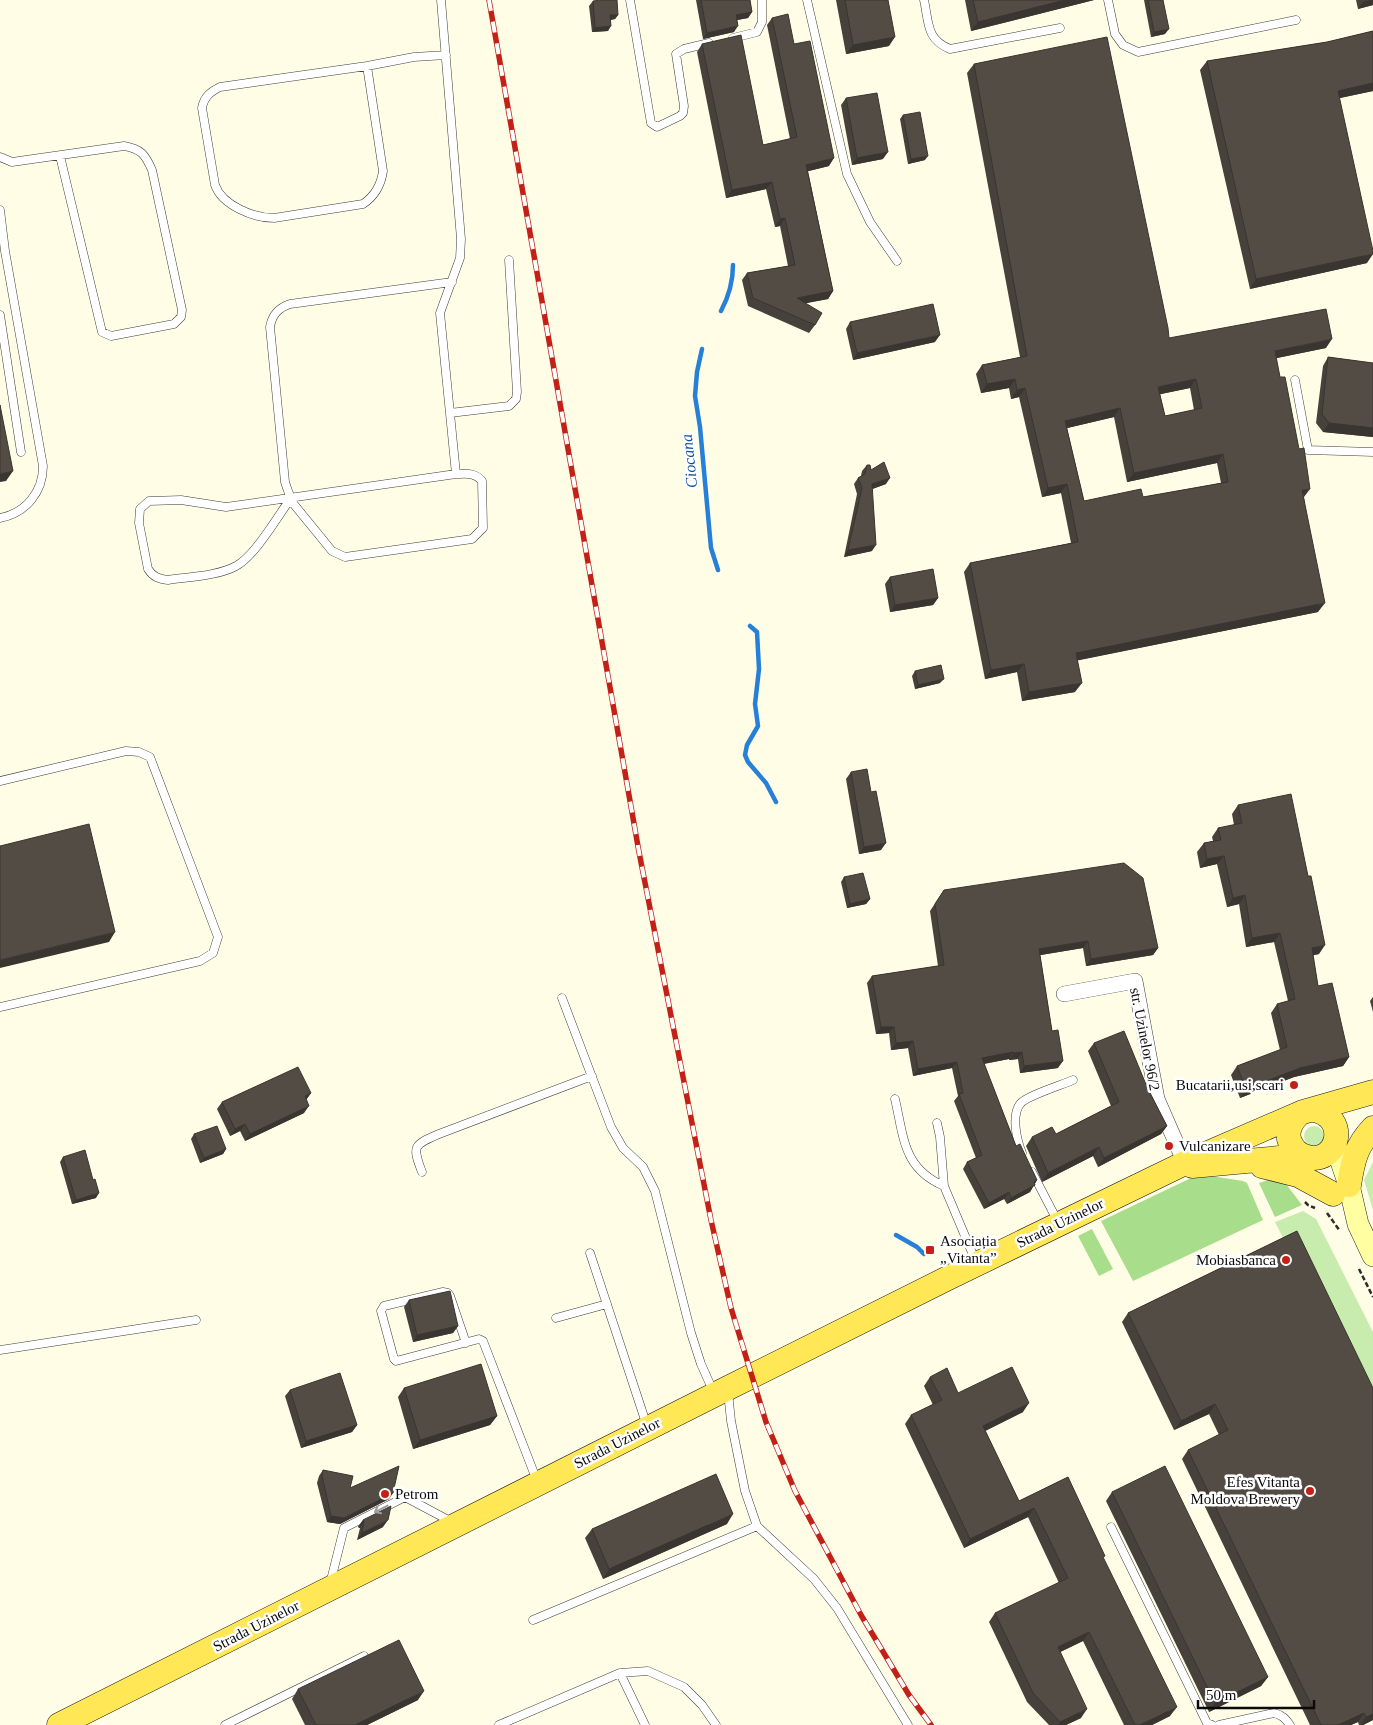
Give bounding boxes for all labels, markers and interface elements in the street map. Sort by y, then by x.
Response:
water label: Ciocana [678,433,700,489]
street label: str. Uzinelor 96/2 [1127,986,1163,1092]
place label: Bucatarii,usi,scari [1176,1077,1284,1093]
marker: Bucatarii,usi,scari [1288,1079,1300,1091]
place label: Vulcanizare [1179,1138,1251,1154]
marker: Vulcanizare [1163,1140,1175,1152]
street label: Strada Uzinelor [1014,1195,1106,1251]
place label: Asociația „Vitanta” [940,1233,997,1266]
marker: Asociația „Vitanta” [924,1244,936,1256]
place label: Mobiasbanca [1196,1252,1276,1268]
marker: Mobiasbanca [1280,1254,1292,1266]
street label: Strada Uzinelor [571,1414,663,1472]
place label: Efes Vitanta Moldova Brewery [1190,1474,1300,1507]
marker: Efes Vitanta Moldova Brewery [1304,1485,1316,1497]
place label: Petrom [395,1486,439,1502]
marker: Petrom [379,1488,391,1500]
one-way arrow [374,1504,389,1514]
street label: Strada Uzinelor [210,1597,302,1655]
scale bar [1198,1678,1314,1710]
text: 50 m [1206,1687,1237,1703]

